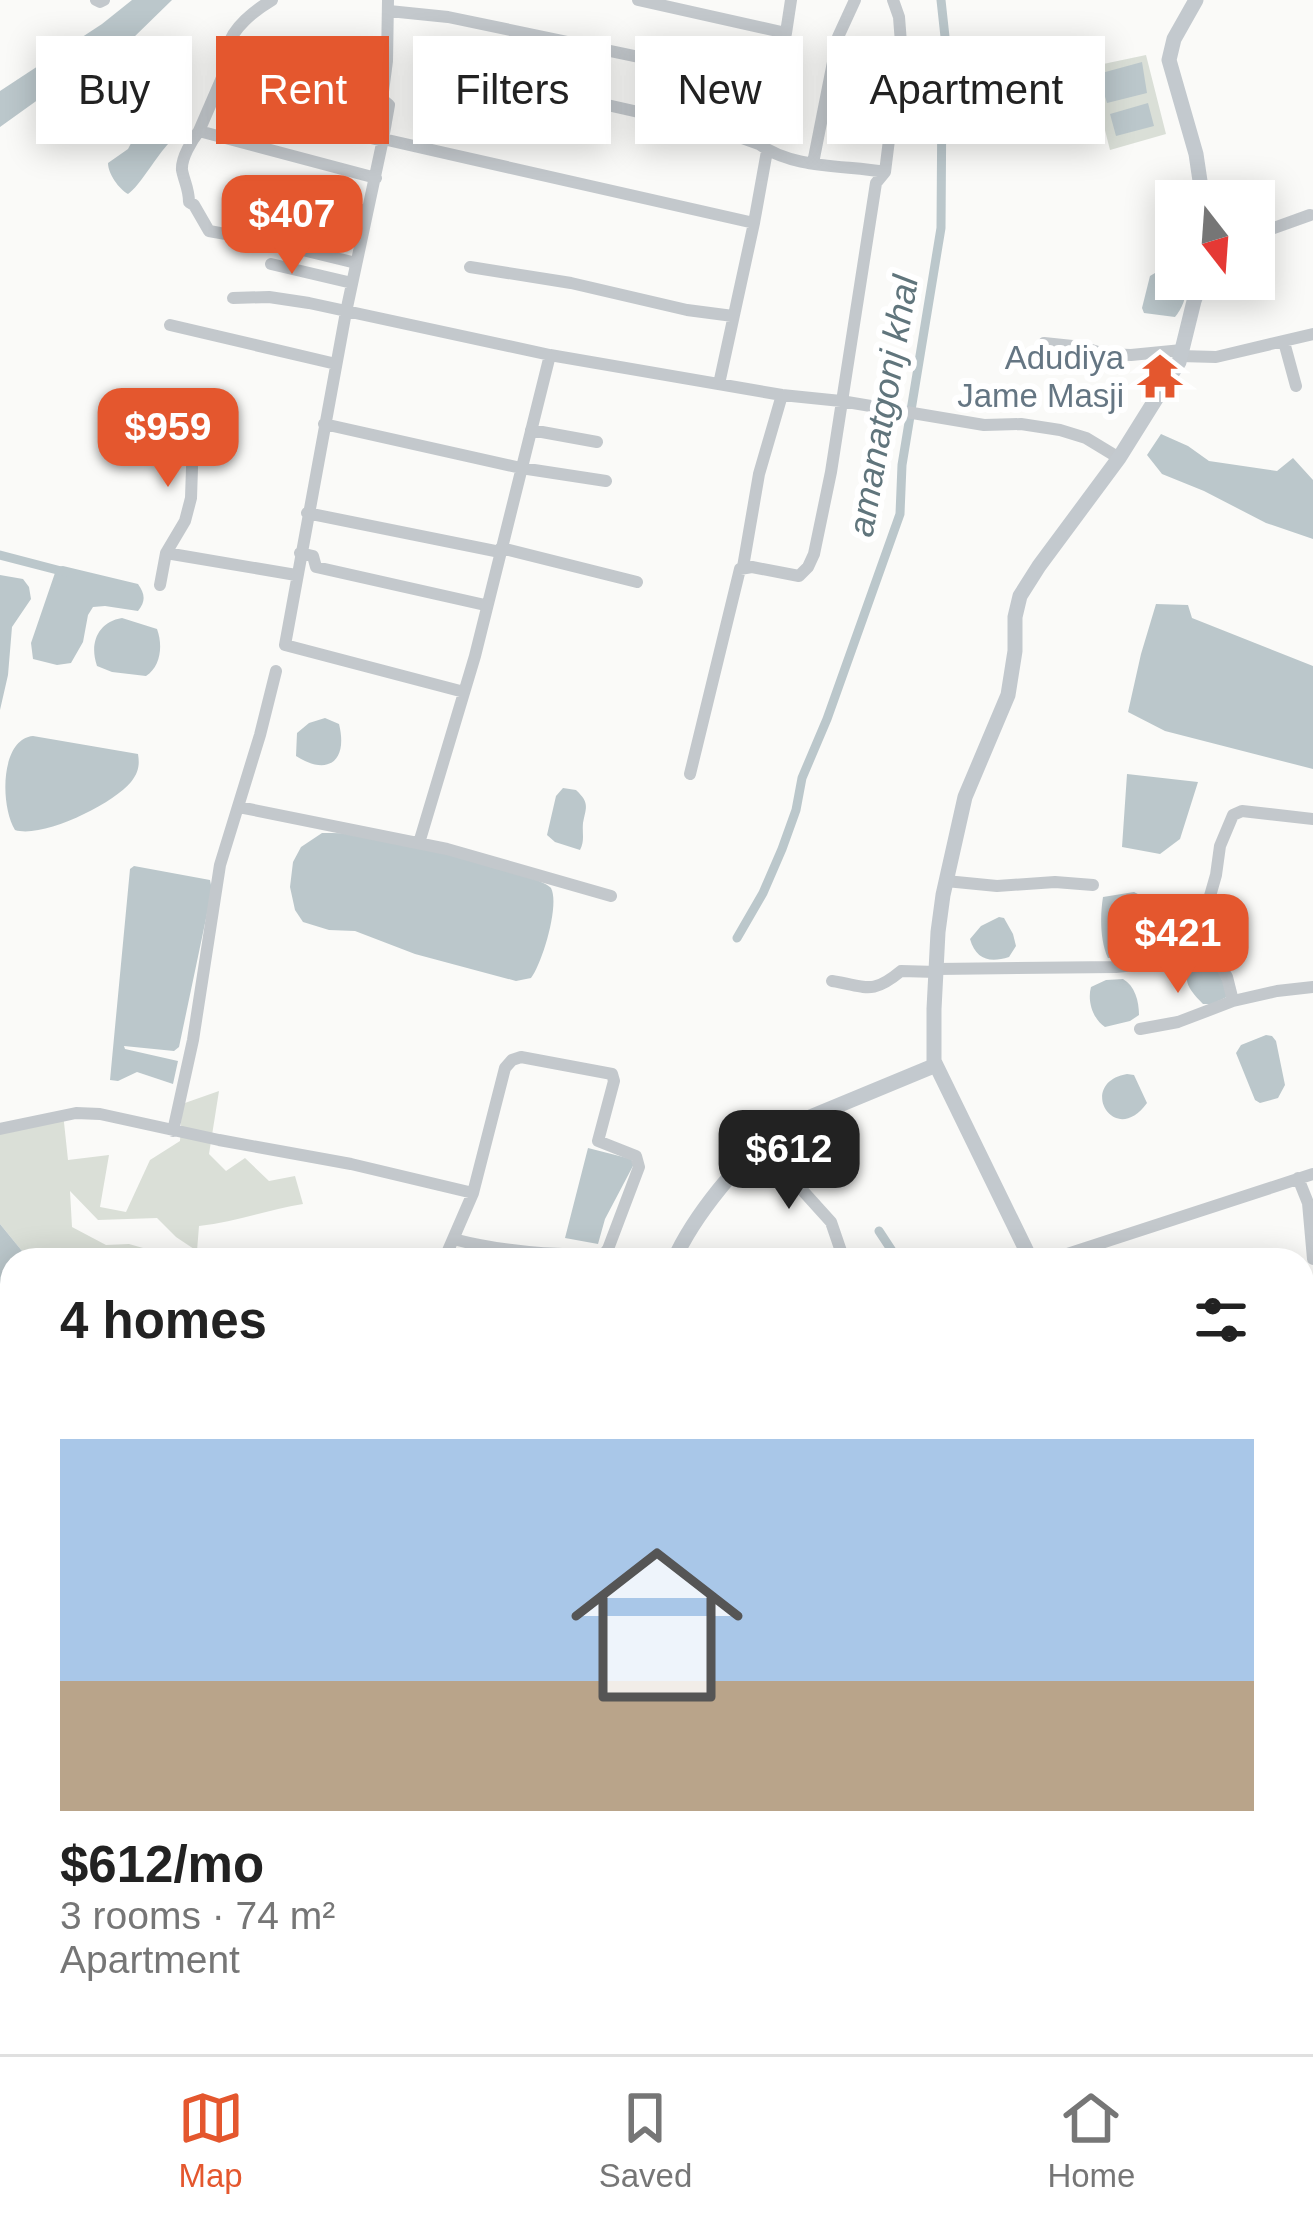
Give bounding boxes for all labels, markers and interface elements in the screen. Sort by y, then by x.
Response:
chip: Buy [36,36,192,144]
chip: Rent [216,36,389,144]
chip: Filters [413,36,611,144]
chip: New [635,36,803,144]
chip: Apartment [827,36,1105,144]
pin: $407 [221,175,363,277]
north arrow [1155,180,1275,300]
map controls [1155,180,1275,300]
text: $407 [249,192,335,235]
water label: amanatgonj khal [840,271,926,540]
place label: Adudiya Jame Masji [957,339,1125,414]
temple icon: Adudiya Jame Masji [1135,351,1185,401]
pin: $959 [97,388,239,490]
text: $959 [125,405,211,448]
pin: $421 [1107,894,1249,996]
text: $421 [1135,911,1221,954]
pin: $612 [718,1110,860,1212]
text: $612 [746,1127,832,1170]
icon: filters [1188,1287,1254,1353]
text: 4 homes [60,1292,267,1349]
icon: home [549,1517,765,1733]
text: $612/mo [60,1836,264,1893]
text: 3 rooms · 74 m² [60,1894,335,1937]
text: Apartment [60,1938,240,1981]
tab: Map [178,2085,244,2195]
tab: Saved [599,2085,692,2195]
tab: Home [1047,2085,1135,2195]

